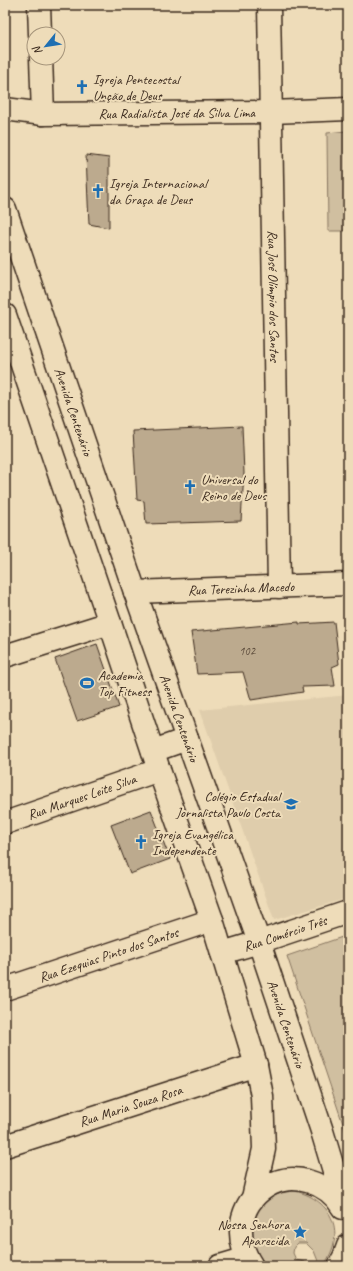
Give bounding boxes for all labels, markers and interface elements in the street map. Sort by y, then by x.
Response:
north arrow [26,26,66,66]
text: N [28,43,45,57]
place label: Igreja Pentecostal Unção de Deus [93,71,182,104]
church icon: Igreja Pentecostal Unção de Deus [74,79,90,95]
street label: Rua Radialista José da Silva Lima [98,104,256,122]
place label: Igreja Internacional da Graça de Deus [109,175,209,208]
church icon: Igreja Internacional da Graça de Deus [90,183,106,199]
street label: Rua José Olímpio dos Santos [264,230,284,363]
street label: Avenida Centenário [51,366,97,460]
place label: Universal do Reino de Deus [201,471,267,504]
church icon: Universal do Reino de Deus [182,479,198,495]
street label: Rua Terezinha Macedo [187,577,295,599]
house number: 102 [239,643,257,659]
place label: Academia Top Fitness [98,667,152,700]
street label: Avenida Centenário [156,672,204,766]
sports icon: Academia Top Fitness [79,675,95,691]
street label: Rua Marques Leite Silva [25,770,139,823]
place label: Colégio Estadual Jornalista Paulo Costa [175,788,283,821]
school or university icon: Colégio Estadual Jornalista Paulo Costa [283,796,299,812]
place label: Igreja Evangélica Independente [152,826,234,859]
church icon: Igreja Evangélica Independente [133,834,149,850]
street label: Rua Comércio Três [241,911,330,955]
street label: Rua Ezequias Pinto dos Santos [37,923,181,986]
street label: Avenida Centenário [264,978,309,1072]
street label: Rua Maria Souza Rosa [77,1081,185,1130]
place label: Nossa Senhora Aparecida [217,1216,290,1249]
place icon: Nossa Senhora Aparecida [292,1224,308,1240]

